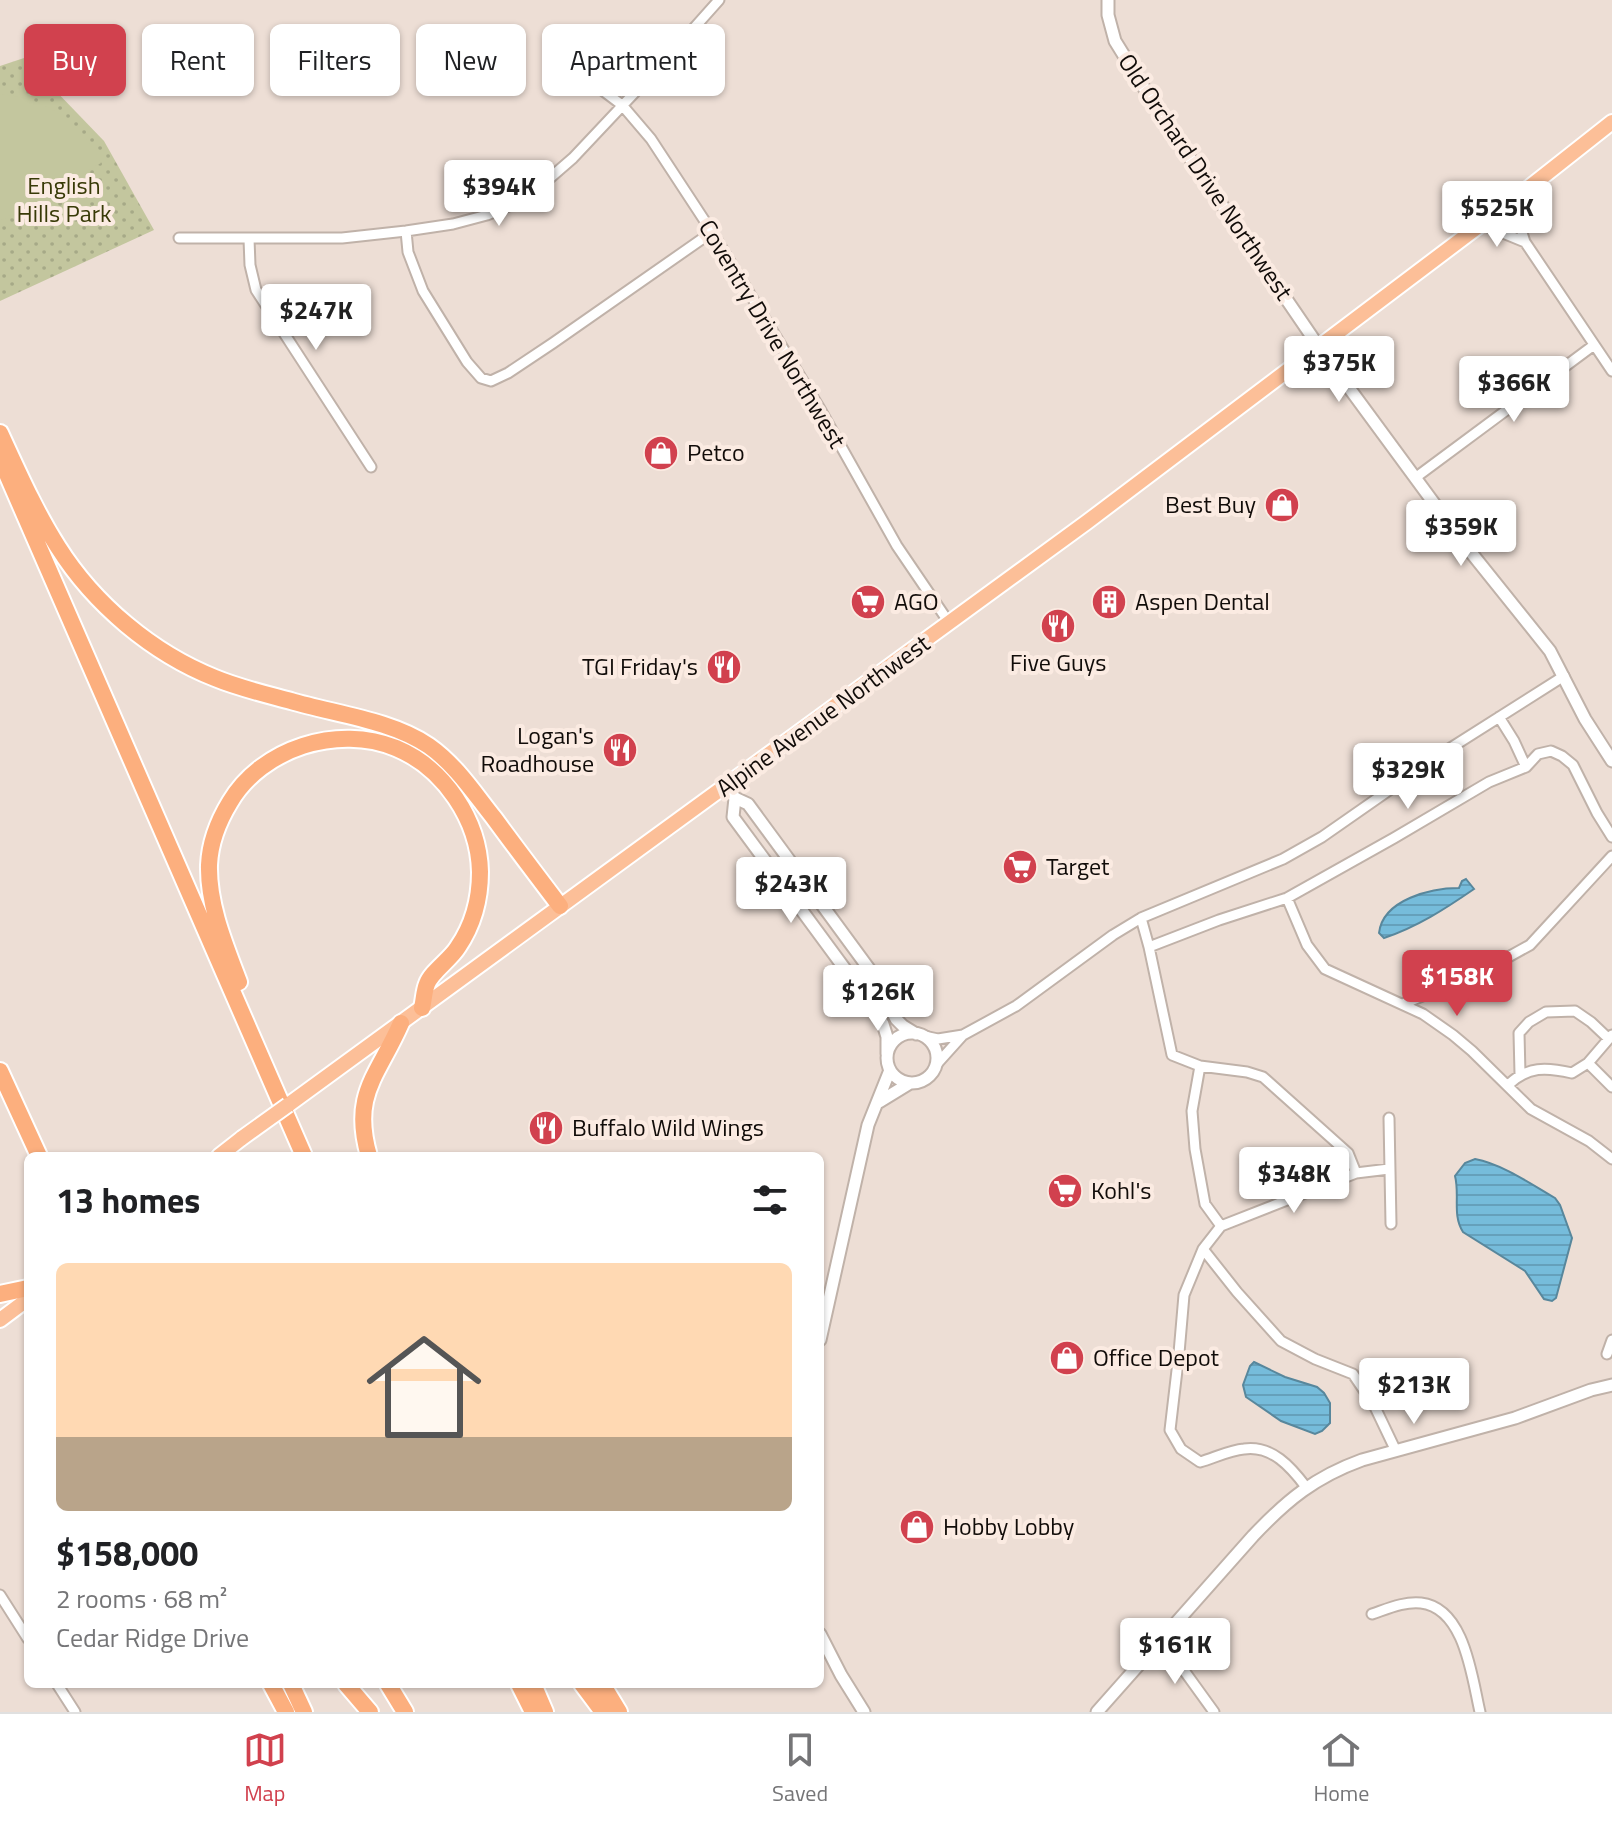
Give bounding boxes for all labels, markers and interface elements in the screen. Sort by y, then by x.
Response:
chip: Buy [24,24,126,96]
chip: Rent [142,24,254,96]
chip: Filters [270,24,400,96]
chip: New [416,24,526,96]
chip: Apartment [542,24,725,96]
street label: Old Orchard Drive Northwest [1110,46,1302,307]
pin: $394K [443,160,555,228]
text: $394K [462,166,536,205]
park label: English Hills Park [17,167,112,231]
pin: $525K [1441,181,1553,249]
text: $525K [1460,187,1534,226]
street label: Coventry Drive Northwest [690,212,856,455]
pin: $247K [260,284,372,352]
text: $247K [279,290,353,329]
pin: $375K [1283,336,1395,404]
text: $375K [1302,342,1376,381]
pin: $366K [1458,356,1570,424]
text: $366K [1477,362,1551,401]
shop icon: Petco [642,434,680,472]
place label: Petco [687,434,745,470]
place label: Best Buy [1165,486,1256,522]
shop icon: Best Buy [1263,486,1301,524]
pin: $359K [1405,500,1517,568]
text: $359K [1424,506,1498,545]
supermarket icon: AGO [849,583,887,621]
place label: AGO [894,583,939,619]
building icon: Aspen Dental [1090,583,1128,621]
place label: Aspen Dental [1135,583,1270,619]
restaurant icon: Five Guys [1039,607,1077,645]
street label: Alpine Avenue Northwest [708,625,937,805]
place label: Five Guys [1010,644,1106,680]
place label: TGI Friday's [582,648,698,684]
restaurant icon: TGI Friday's [705,648,743,686]
place label: Logan's Roadhouse [480,717,594,781]
restaurant icon: Logan's Roadhouse [601,731,639,769]
pin: $329K [1352,743,1464,811]
text: $329K [1371,749,1445,788]
supermarket icon: Target [1001,848,1039,886]
place label: Target [1046,848,1110,884]
pin: $243K [735,857,847,925]
text: $243K [754,863,828,902]
pin: $158K [1401,950,1513,1018]
text: $158K [1420,956,1494,995]
pin: $126K [822,965,934,1033]
text: $126K [841,971,915,1010]
restaurant icon: Buffalo Wild Wings [527,1109,565,1147]
place label: Buffalo Wild Wings [572,1109,764,1145]
pin: $348K [1238,1147,1350,1215]
text: $348K [1257,1153,1331,1192]
supermarket icon: Kohl's [1046,1172,1084,1210]
place label: Kohl's [1091,1172,1151,1208]
text: 13 homes [56,1174,200,1226]
icon: filters [748,1178,792,1222]
icon: home [352,1315,496,1459]
shop icon: Office Depot [1048,1339,1086,1377]
place label: Office Depot [1093,1339,1220,1375]
pin: $213K [1358,1358,1470,1426]
text: $213K [1377,1364,1451,1403]
shop icon: Hobby Lobby [898,1508,936,1546]
place label: Hobby Lobby [943,1508,1075,1544]
text: $158,000 [56,1527,198,1579]
text: 2 rooms · 68 m² [56,1579,227,1618]
text: Cedar Ridge Drive [56,1618,249,1657]
pin: $161K [1119,1618,1231,1686]
text: $161K [1138,1624,1212,1663]
tab: Map [243,1728,287,1810]
tab: Saved [772,1728,828,1810]
tab: Home [1313,1728,1369,1810]

